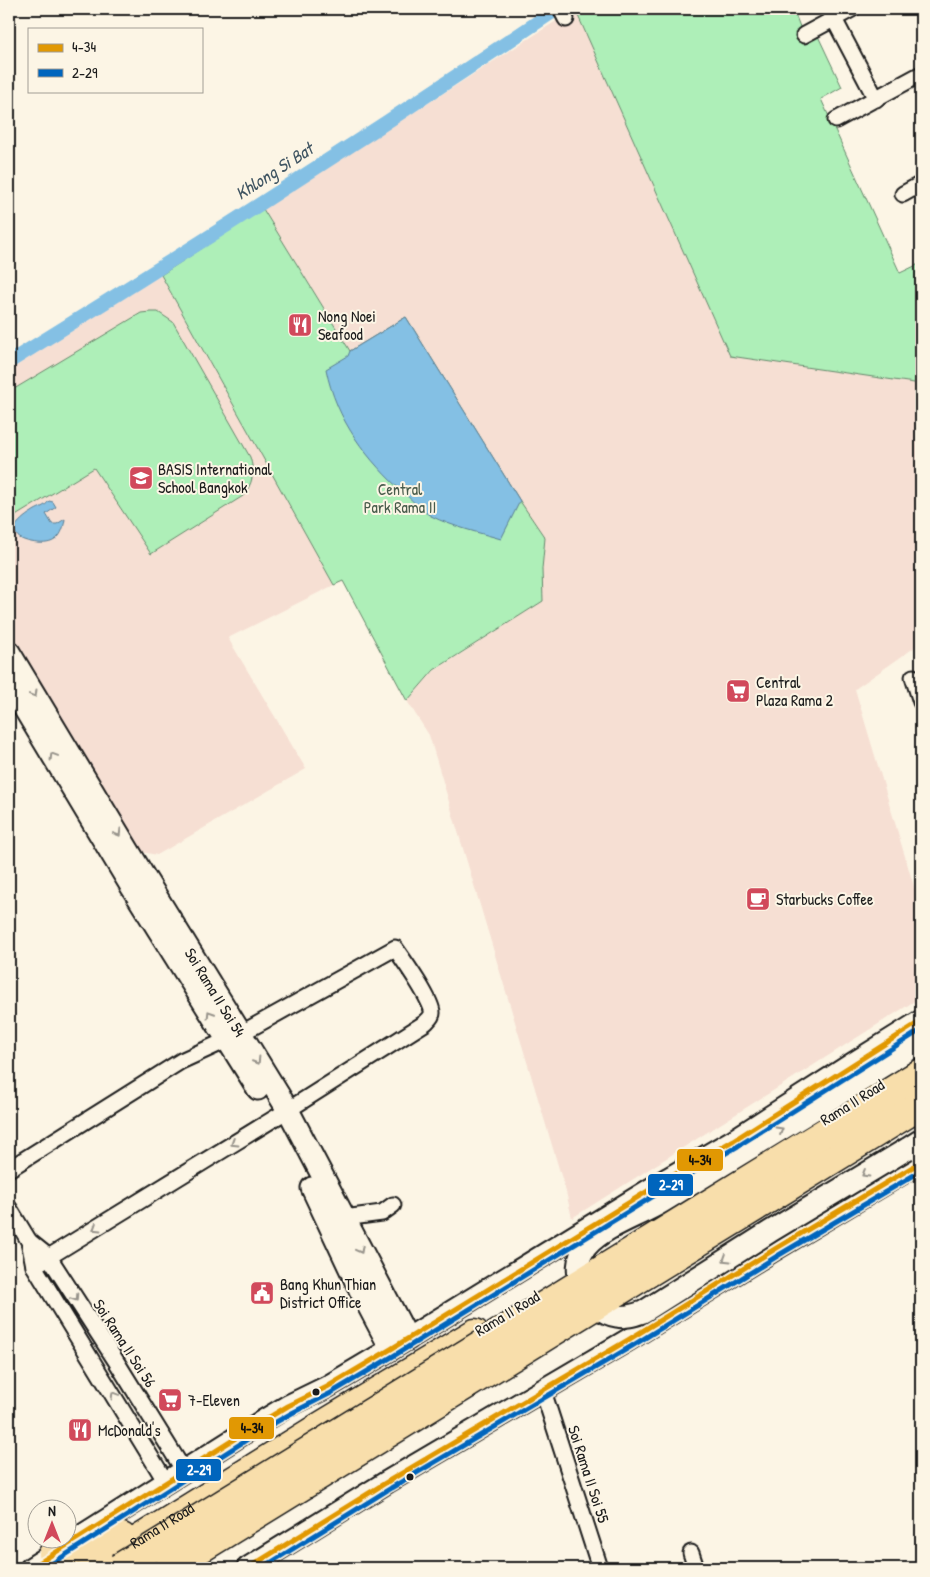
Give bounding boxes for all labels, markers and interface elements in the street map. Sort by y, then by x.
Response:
legend [28,28,202,92]
text: 4-34 [72,36,96,57]
text: 2-29 [72,62,98,83]
water label: Khlong Si Bat [230,135,320,205]
place label: Nong Noei Seafood [318,305,376,345]
restaurant icon: Nong Noei Seafood [287,312,313,338]
place label: BASIS International School Bangkok [158,458,273,498]
school or university icon: BASIS International School Bangkok [128,465,154,491]
park label: Central Park Rama II [364,478,436,518]
place label: Central Plaza Rama 2 [756,671,833,711]
supermarket icon: Central Plaza Rama 2 [725,678,751,704]
one-way arrow [27,688,37,697]
one-way arrow [49,752,59,761]
one-way arrow [111,827,121,836]
cafe icon: Starbucks Coffee [745,886,771,912]
place label: Starbucks Coffee [776,888,874,910]
street label: Soi Rama II Soi 54 [180,944,251,1041]
one-way arrow [207,1011,217,1020]
one-way arrow [251,1056,261,1065]
street label: Rama II Road [816,1074,888,1130]
one-way arrow [774,1126,783,1136]
one-way arrow [231,1136,240,1146]
line badge: 4-34 [676,1148,724,1172]
text: 4-34 [689,1150,712,1169]
one-way arrow [861,1168,870,1178]
line badge: 2-29 [647,1173,694,1197]
text: 2-29 [659,1175,684,1194]
one-way arrow [93,1222,102,1231]
one-way arrow [354,1244,364,1253]
one-way arrow [723,1253,732,1262]
place label: Bang Khun Thian District Office [280,1273,376,1313]
public building icon: Bang Khun Thian District Office [249,1280,275,1306]
street label: Rama II Road [471,1285,543,1341]
one-way arrow [69,1293,78,1302]
street label: Soi Rama II Soi 56 [88,1295,162,1391]
supermarket icon: 7-Eleven [157,1387,183,1413]
unlabelled marker [311,1387,321,1397]
place label: 7-Eleven [188,1389,240,1411]
one-way arrow [110,1392,120,1401]
line badge: 4-34 [228,1416,275,1440]
restaurant icon: McDonald's [67,1417,93,1443]
text: 4-34 [241,1418,264,1437]
place label: McDonald's [98,1419,161,1441]
street label: Soi Rama II Soi 55 [563,1422,615,1526]
line badge: 2-29 [175,1458,222,1482]
text: 2-29 [187,1460,212,1479]
unlabelled marker [405,1472,415,1482]
street label: Rama II Road [125,1497,198,1554]
north arrow [28,1500,78,1550]
text: N [48,1501,56,1520]

